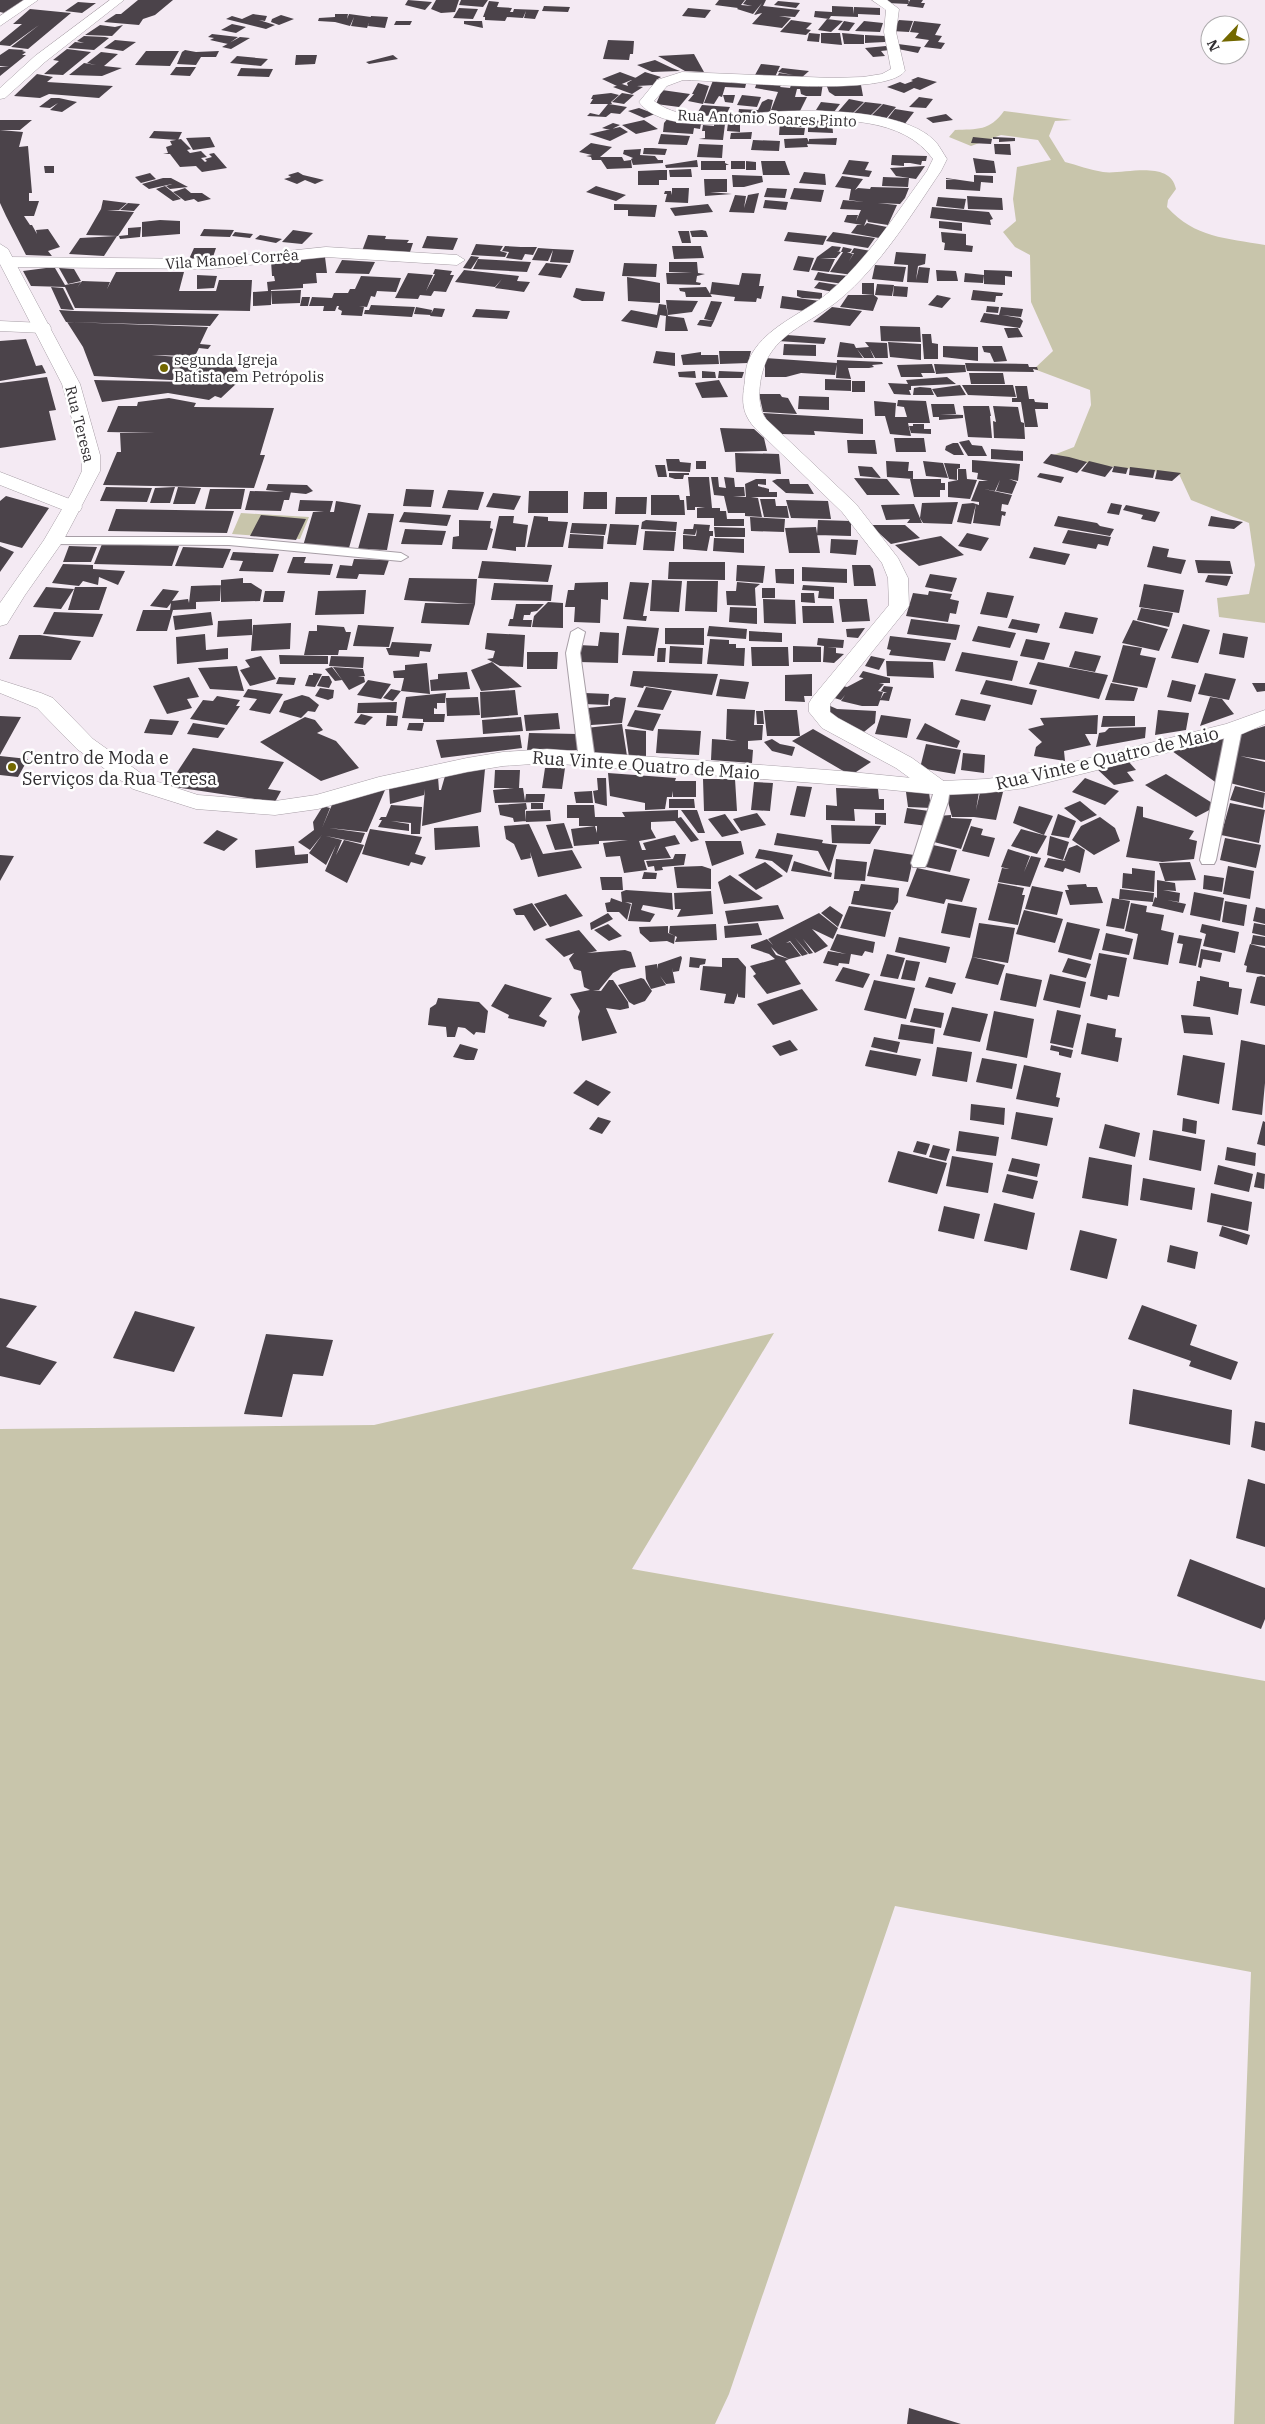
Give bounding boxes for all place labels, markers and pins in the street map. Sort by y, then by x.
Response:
place label: segunda Igreja Batista em Petrópolis [174,350,324,386]
marker: segunda Igreja Batista em Petrópolis [158,362,170,374]
place label: Centro de Moda e Serviços da Rua Teresa [22,746,217,790]
marker: Centro de Moda e Serviços da Rua Teresa [6,761,18,773]

